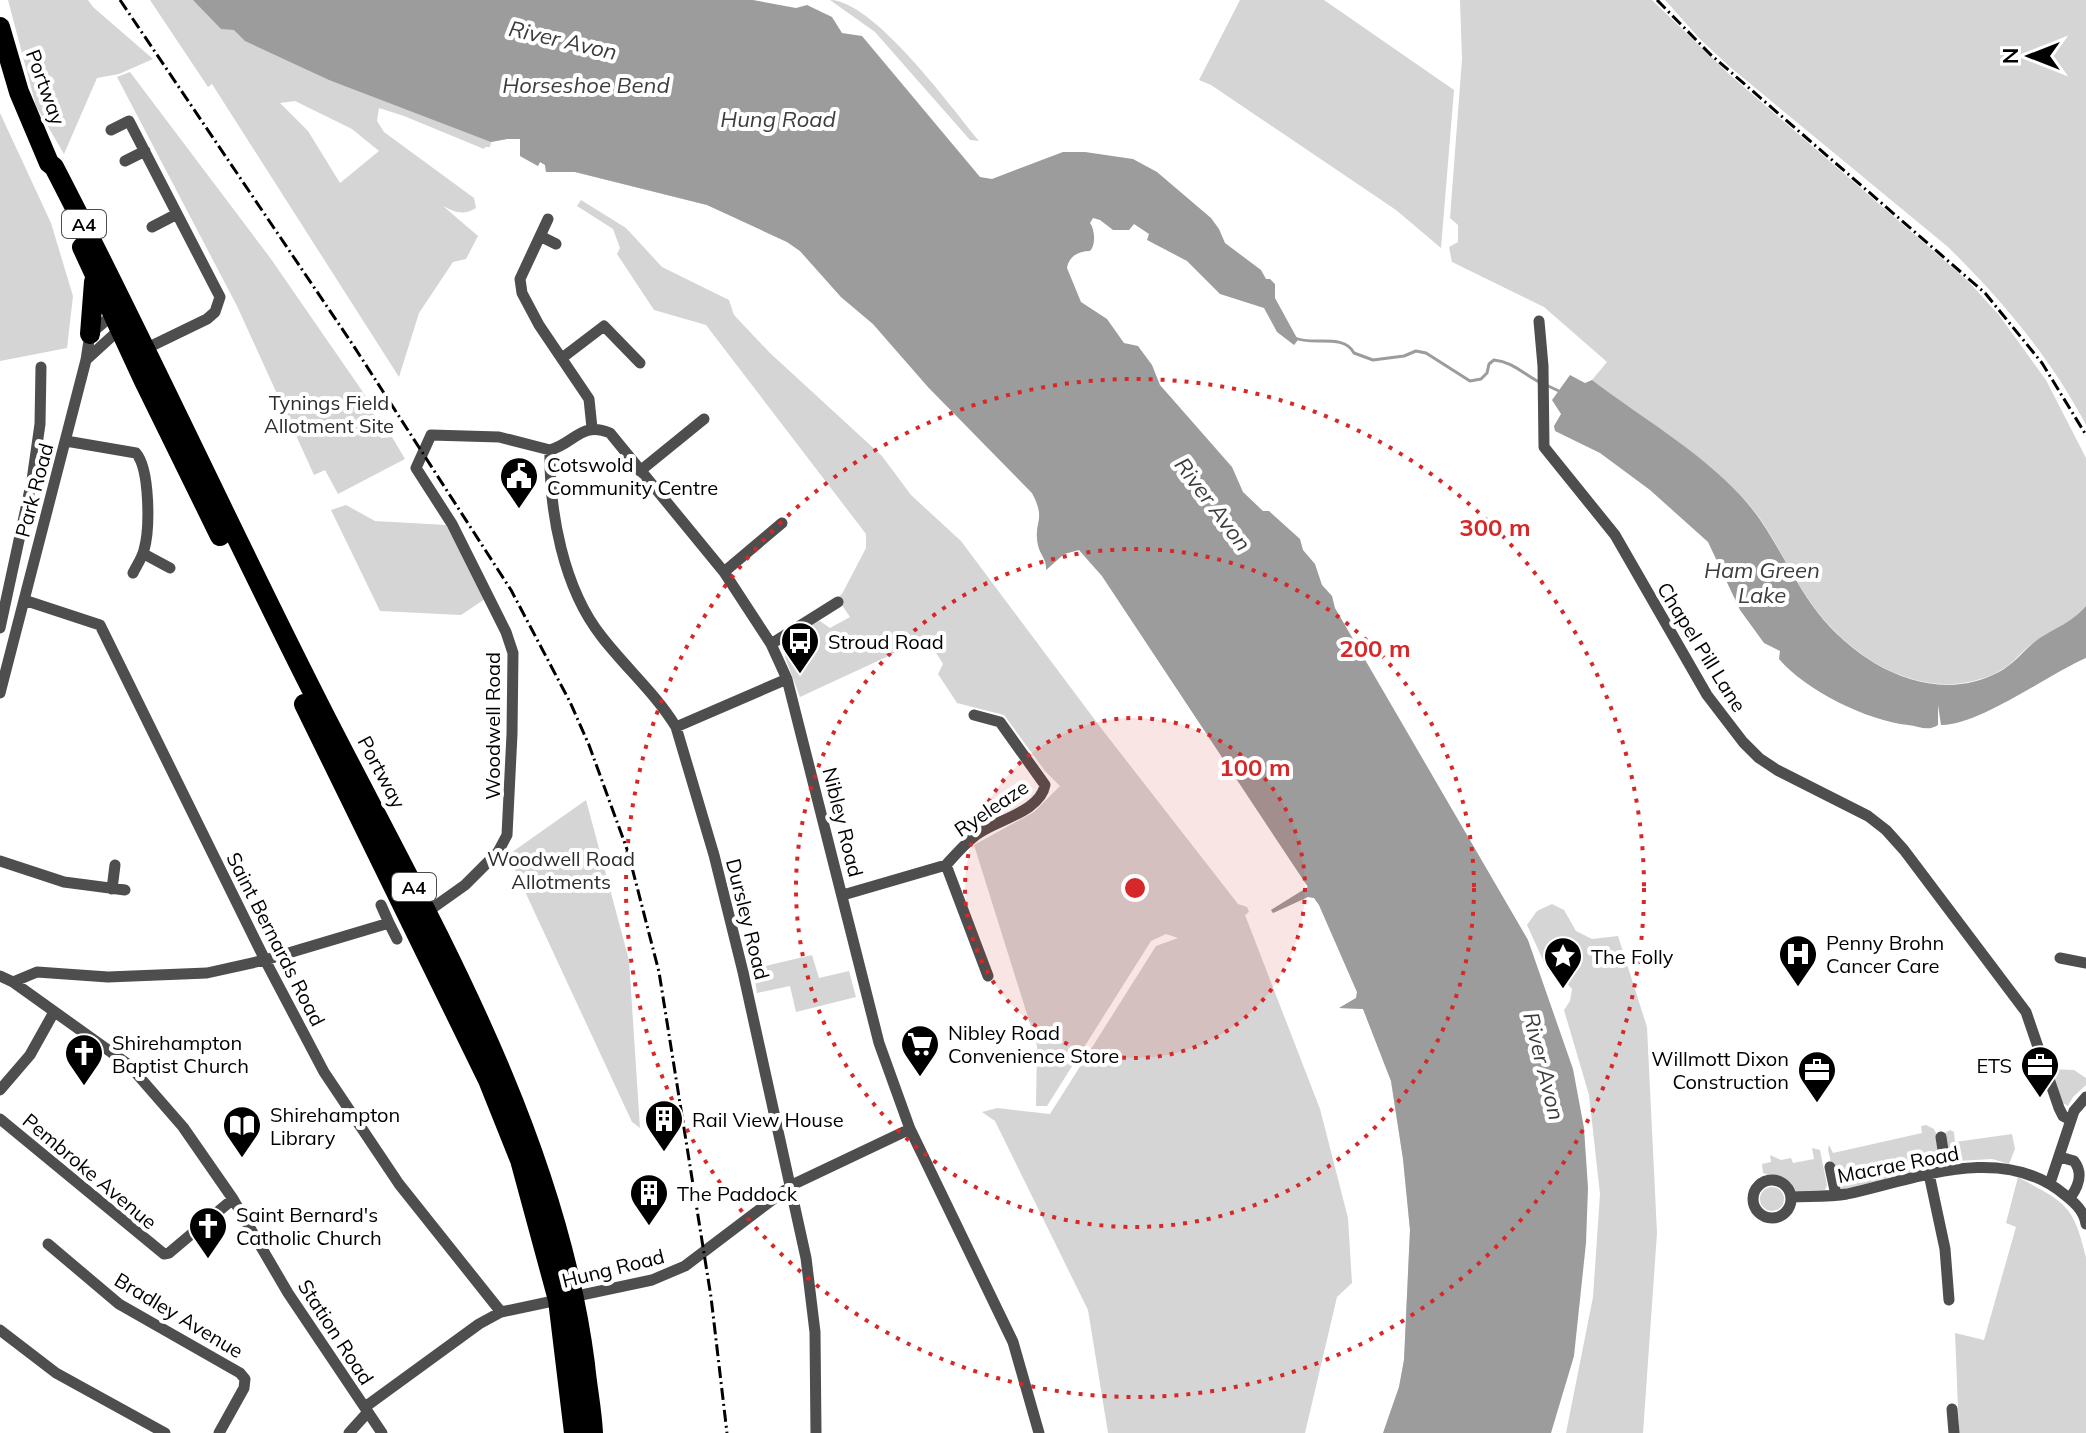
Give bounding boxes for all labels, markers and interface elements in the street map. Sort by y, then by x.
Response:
water label: River Avon [506,14,620,66]
north arrow [1990,16,2070,96]
street label: Portway [21,46,71,129]
text: N [1996,48,2024,64]
water label: Horseshoe Bend [502,71,670,99]
water label: Hung Road [720,105,836,133]
road number: A4 [62,210,106,238]
park label: Tynings Field Allotment Site [264,390,394,438]
street label: Park Road [9,440,59,540]
place label: Cotswold Community Centre [547,452,718,500]
water label: River Avon [1169,452,1257,556]
public building icon: Cotswold Community Centre [498,455,540,510]
text: 300 m [1459,512,1531,542]
water label: Ham Green Lake [1704,556,1820,609]
street label: Chapel Pill Lane [1652,578,1752,716]
bus stop icon: Stroud Road [779,620,821,675]
place label: Stroud Road [828,629,944,654]
text: 200 m [1339,633,1411,663]
street label: Woodwell Road [480,652,505,800]
street label: Portway [353,731,412,813]
text: 100 m [1219,752,1291,782]
street label: Nibley Road [817,765,869,879]
street label: Ryeleaze [949,774,1033,842]
park label: Woodwell Road Allotments [487,846,635,894]
street label: Saint Bernards Road [221,848,331,1030]
street label: Dursley Road [721,856,775,982]
road number: A4 [392,873,436,901]
centre of rings [1121,874,1149,902]
place label: Penny Brohn Cancer Care [1826,930,1944,978]
hospital icon: Penny Brohn Cancer Care [1777,933,1819,988]
place icon: The Folly [1542,935,1584,990]
place label: The Folly [1591,944,1674,969]
water label: River Avon [1517,1009,1571,1123]
place label: Nibley Road Convenience Store [948,1020,1119,1068]
supermarket icon: Nibley Road Convenience Store [899,1023,941,1078]
place label: Shirehampton Baptist Church [112,1030,249,1078]
church icon: Shirehampton Baptist Church [63,1032,105,1087]
office icon: ETS [2019,1044,2061,1099]
place label: Willmott Dixon Construction [1651,1046,1789,1094]
office icon: Willmott Dixon Construction [1796,1049,1838,1104]
place label: ETS [1976,1053,2012,1078]
building icon: Rail View House [643,1098,685,1153]
place label: Shirehampton Library [270,1102,400,1150]
library icon: Shirehampton Library [221,1104,263,1159]
place label: Rail View House [692,1107,844,1132]
street label: Pembroke Avenue [18,1108,162,1234]
street label: Macrae Road [1835,1140,1961,1188]
building icon: The Paddock [628,1172,670,1227]
place label: The Paddock [677,1181,798,1206]
place label: Saint Bernard's Catholic Church [236,1202,382,1250]
church icon: Saint Bernard's Catholic Church [187,1205,229,1260]
street label: Hung Road [559,1243,667,1293]
street label: Bradley Avenue [110,1267,248,1363]
street label: Station Road [293,1275,379,1389]

